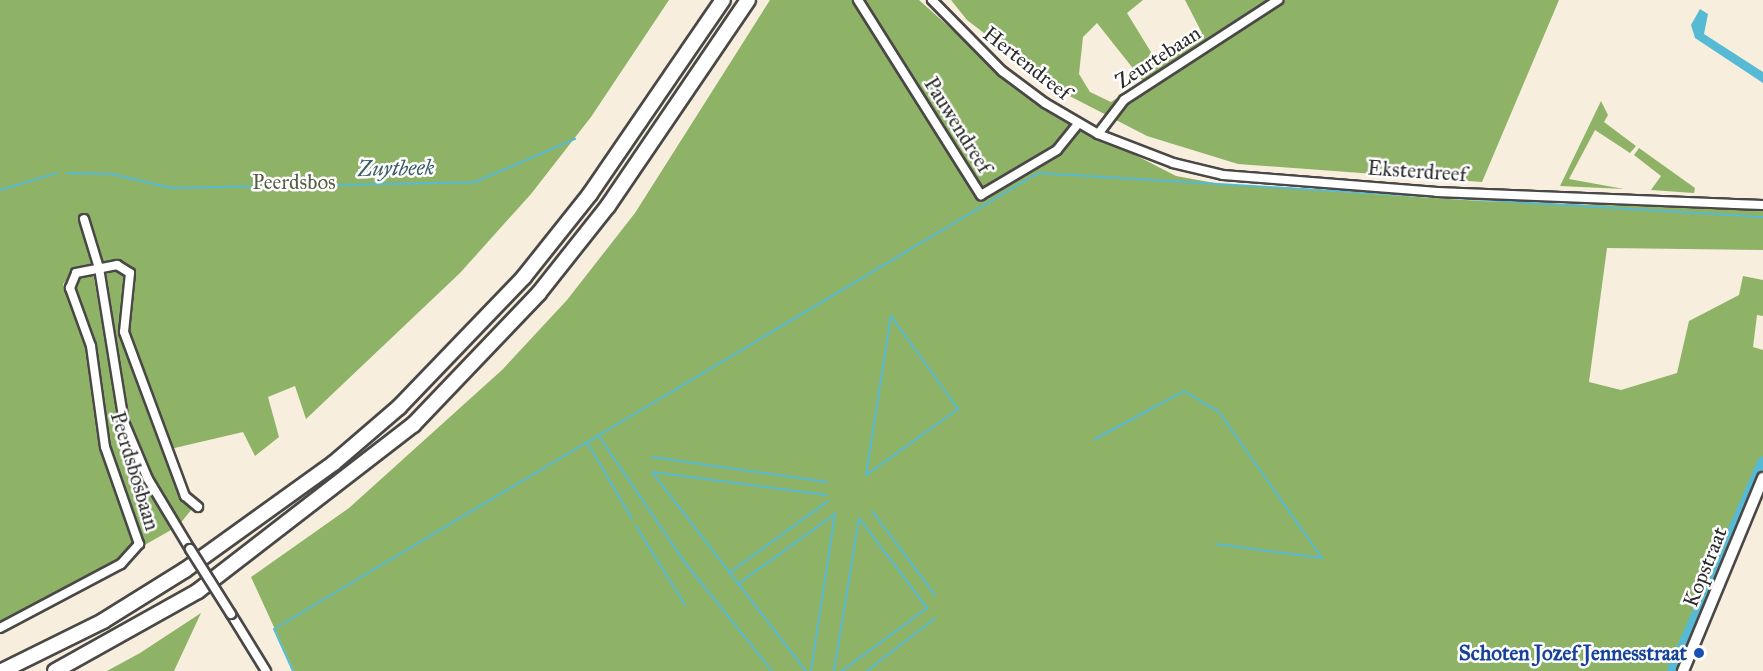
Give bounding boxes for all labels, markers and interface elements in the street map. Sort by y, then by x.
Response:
street label: Zeurtebaan [1111,20,1205,94]
street label: Hertendreef [978,21,1076,105]
street label: Pauwendreef [919,72,997,178]
water label: Zuytbeek [357,154,435,182]
street label: Eksterdreef [1367,155,1467,187]
park label: Peerdsbos [252,169,336,195]
street label: Peerdsbosbaan [105,409,165,533]
street label: Kopstraat [1678,523,1732,611]
place label: Schoten Jozef Jennesstraat [1459,640,1687,666]
marker: Schoten Jozef Jennesstraat [1692,646,1706,660]

